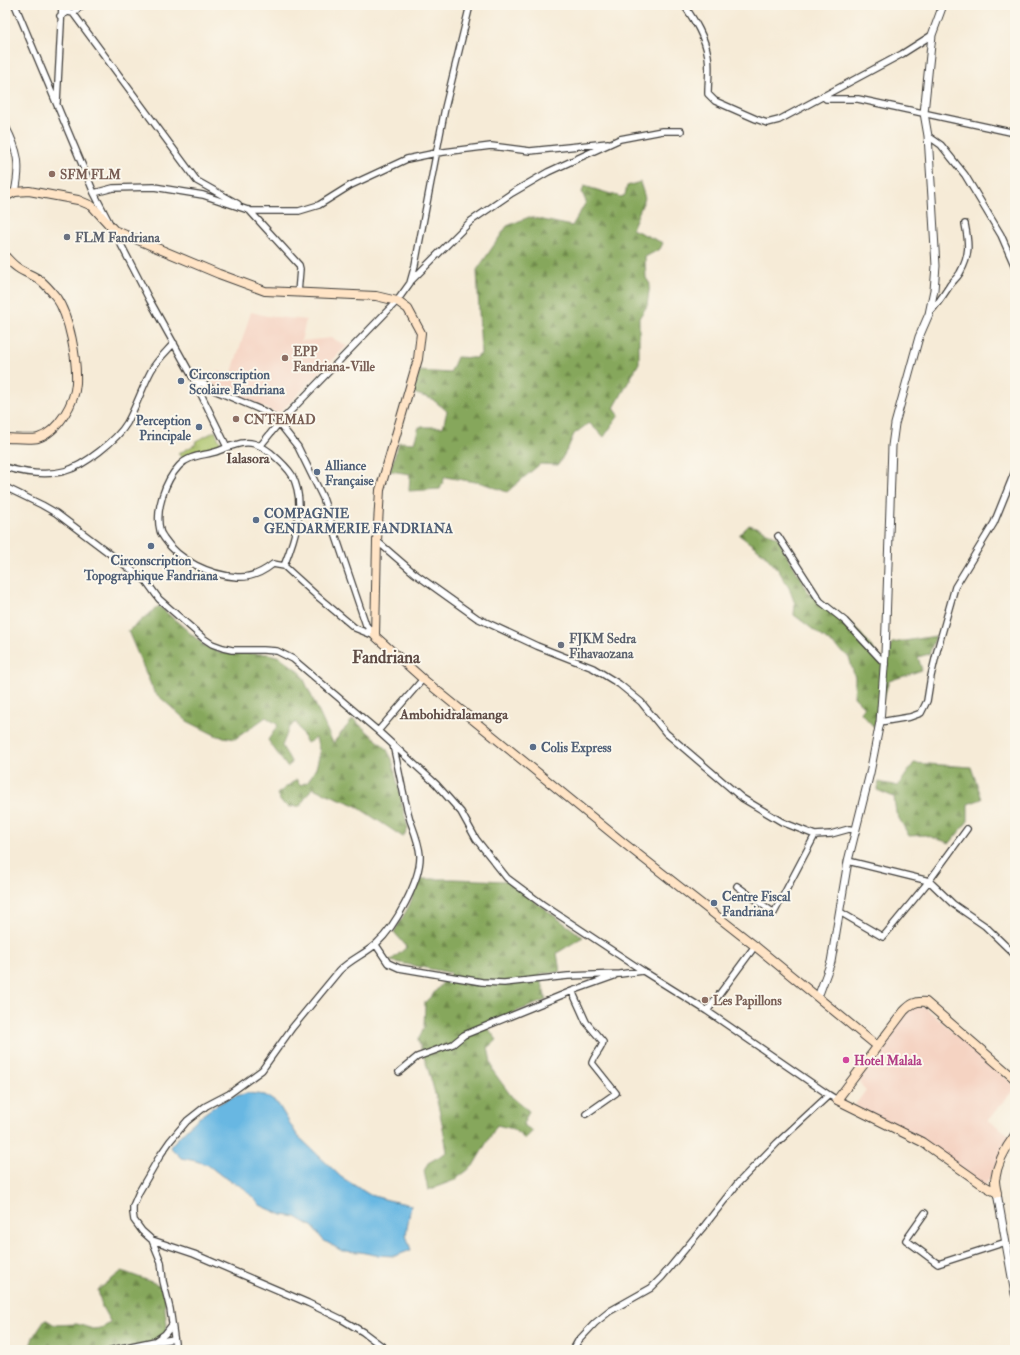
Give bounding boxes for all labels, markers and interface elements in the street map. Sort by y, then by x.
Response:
place label: SFM FLM [60,167,121,183]
marker: SFM FLM [47,169,57,179]
place label: FLM Fandriana [75,230,160,246]
marker: FLM Fandriana [62,232,72,242]
place label: EPP Fandriana-Ville [293,344,376,375]
marker: EPP Fandriana-Ville [280,353,290,363]
place label: Circonscription Scolaire Fandriana [189,367,285,398]
marker: Circonscription Scolaire Fandriana [176,376,186,386]
place label: CNTEMAD [244,412,316,428]
place label: Perception Principale [136,413,192,445]
marker: CNTEMAD [231,414,241,424]
marker: Perception Principale [194,422,204,432]
district label: Ialasora [226,450,271,467]
place label: Alliance Française [324,458,374,489]
marker: Alliance Française [312,467,322,477]
place label: COMPAGNIE GENDARMERIE FANDRIANA [264,506,454,537]
marker: COMPAGNIE GENDARMERIE FANDRIANA [251,515,261,525]
marker: Circonscription Topographique Fandriana [146,541,156,551]
place label: Circonscription Topographique Fandriana [83,553,219,585]
place label: FJKM Sedra Fihavaozana [569,631,637,662]
marker: FJKM Sedra Fihavaozana [556,640,566,650]
district label: Fandriana [352,647,421,668]
district label: Ambohidralamanga [399,706,509,724]
place label: Colis Express [541,740,612,757]
marker: Colis Express [528,742,538,752]
place label: Centre Fiscal Fandriana [722,889,791,920]
marker: Centre Fiscal Fandriana [709,898,719,908]
place label: Les Papillons [713,993,782,1010]
marker: Les Papillons [700,995,710,1005]
place label: Hotel Malala [854,1053,922,1069]
marker: Hotel Malala [841,1055,851,1065]

